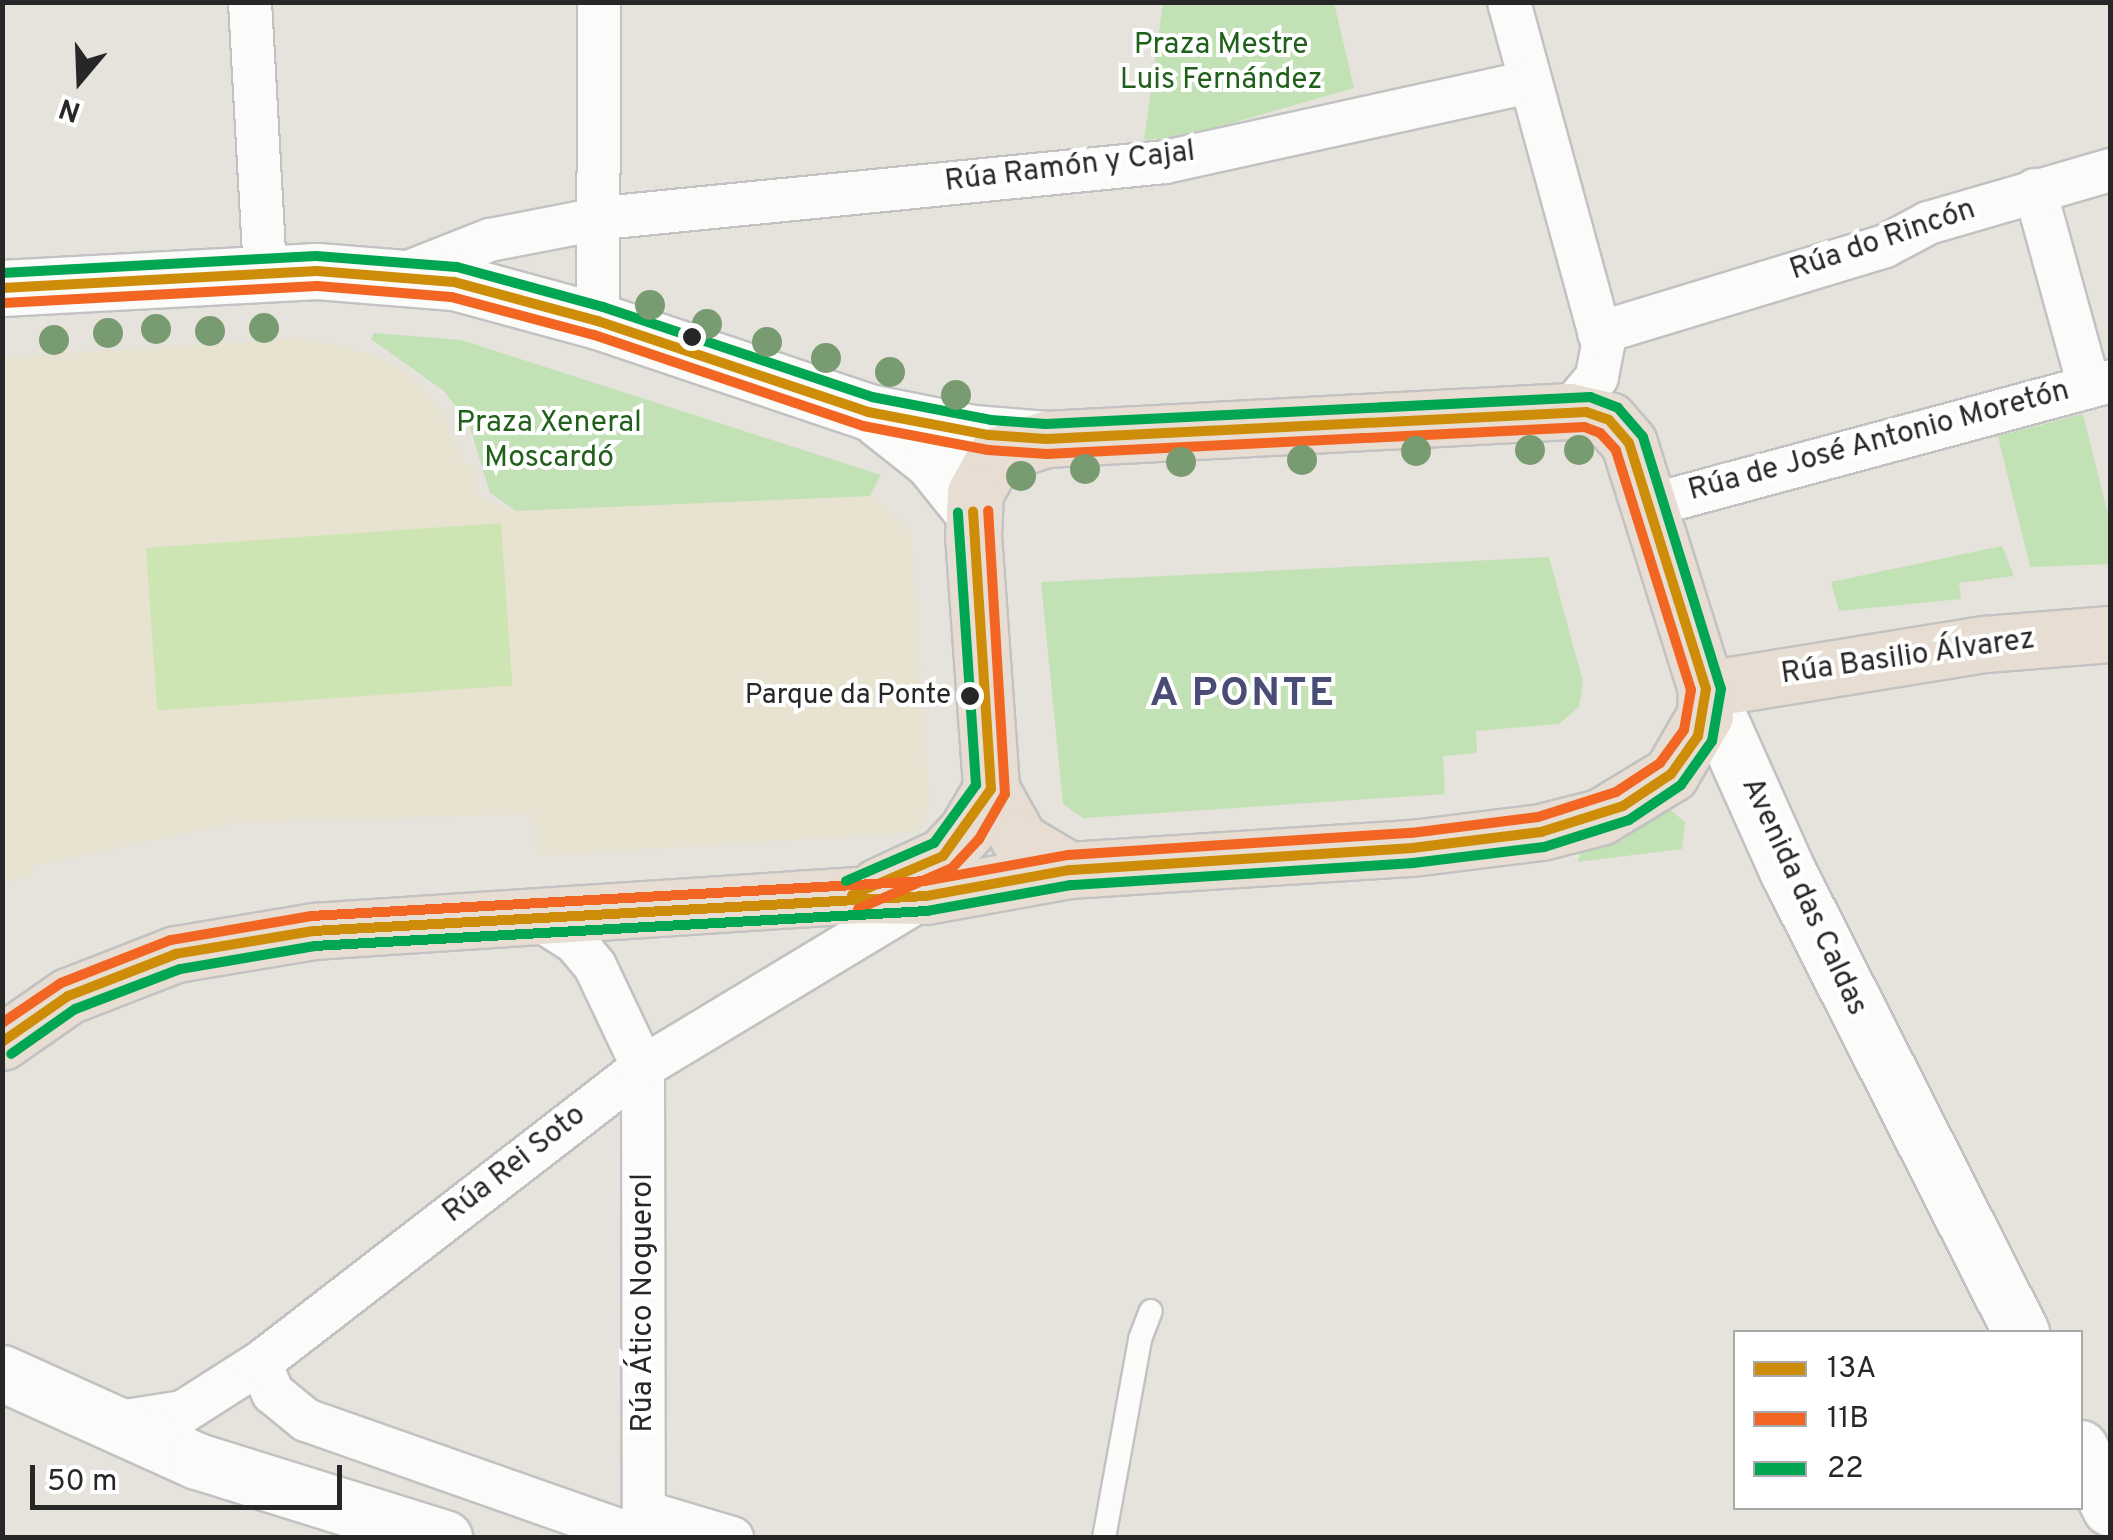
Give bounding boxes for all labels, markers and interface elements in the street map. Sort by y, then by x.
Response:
park label: Praza Mestre Luis Fernández [1120,28,1322,98]
north arrow [30,30,130,130]
text: N [55,88,86,129]
street label: Rúa Ramón y Cajal [943,135,1197,201]
street label: Rúa do Rincón [1786,192,1980,290]
unlabelled marker [682,327,702,347]
street label: Rúa de José Antonio Moretón [1684,374,2074,510]
park label: Praza Xeneral Moscardó [456,406,642,476]
street label: Rúa Basilio Álvarez [1778,622,2038,694]
district label: A PONTE [1149,671,1337,719]
place label: Parque da Ponte [745,679,951,713]
marker: Parque da Ponte [960,686,980,706]
street label: Avenida das Caldas [1732,772,1874,1022]
street label: Rúa Rei Soto [437,1098,593,1232]
street label: Rúa Ático Noguerol [626,1173,662,1433]
legend [1733,1330,2083,1510]
text: 13A [1827,1351,1876,1388]
text: 11B [1827,1401,1869,1438]
scale bar [35,1445,348,1507]
text: 22 [1827,1451,1864,1488]
text: 50 m [47,1464,117,1501]

